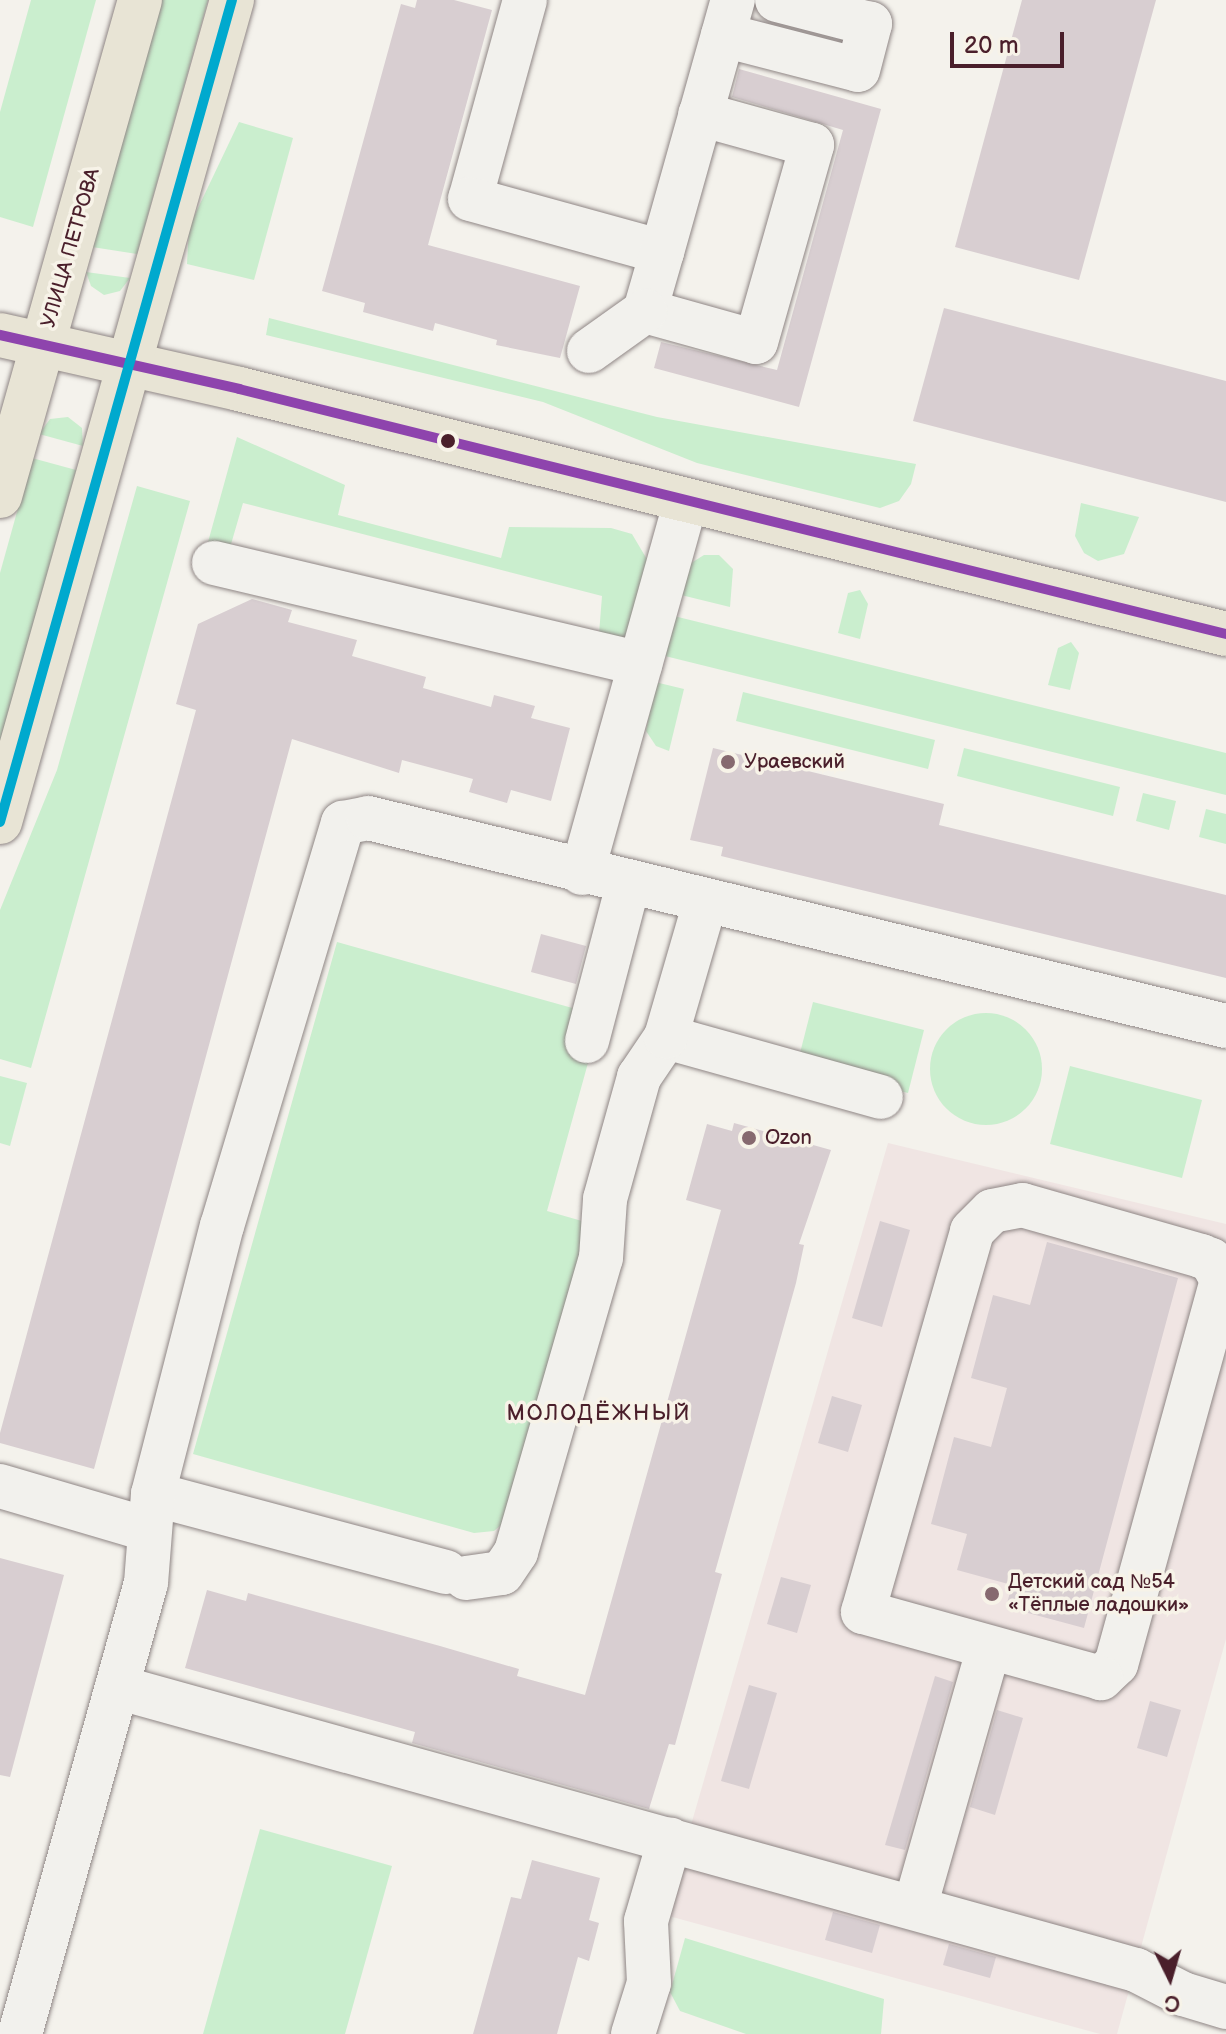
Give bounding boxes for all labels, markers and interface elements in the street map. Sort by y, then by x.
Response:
scale bar [954,16,1068,66]
text: 20 m [964,31,1019,60]
street label: УЛИЦА ПЕТРОВА [37,165,105,331]
unlabelled marker [440,433,456,449]
place label: Ураевский [744,750,845,774]
marker: Ураевский [719,753,737,771]
place label: Ozon [765,1126,812,1150]
marker: Ozon [740,1129,758,1147]
district label: МОЛОДЁЖНЫЙ [507,1401,691,1427]
place label: Детский сад №54 «Тёплые ладошки» [1008,1570,1189,1617]
marker: Детский сад №54 «Тёплые ладошки» [983,1585,1001,1603]
north arrow [1130,1938,1210,2018]
text: С [1163,1988,1181,2017]

